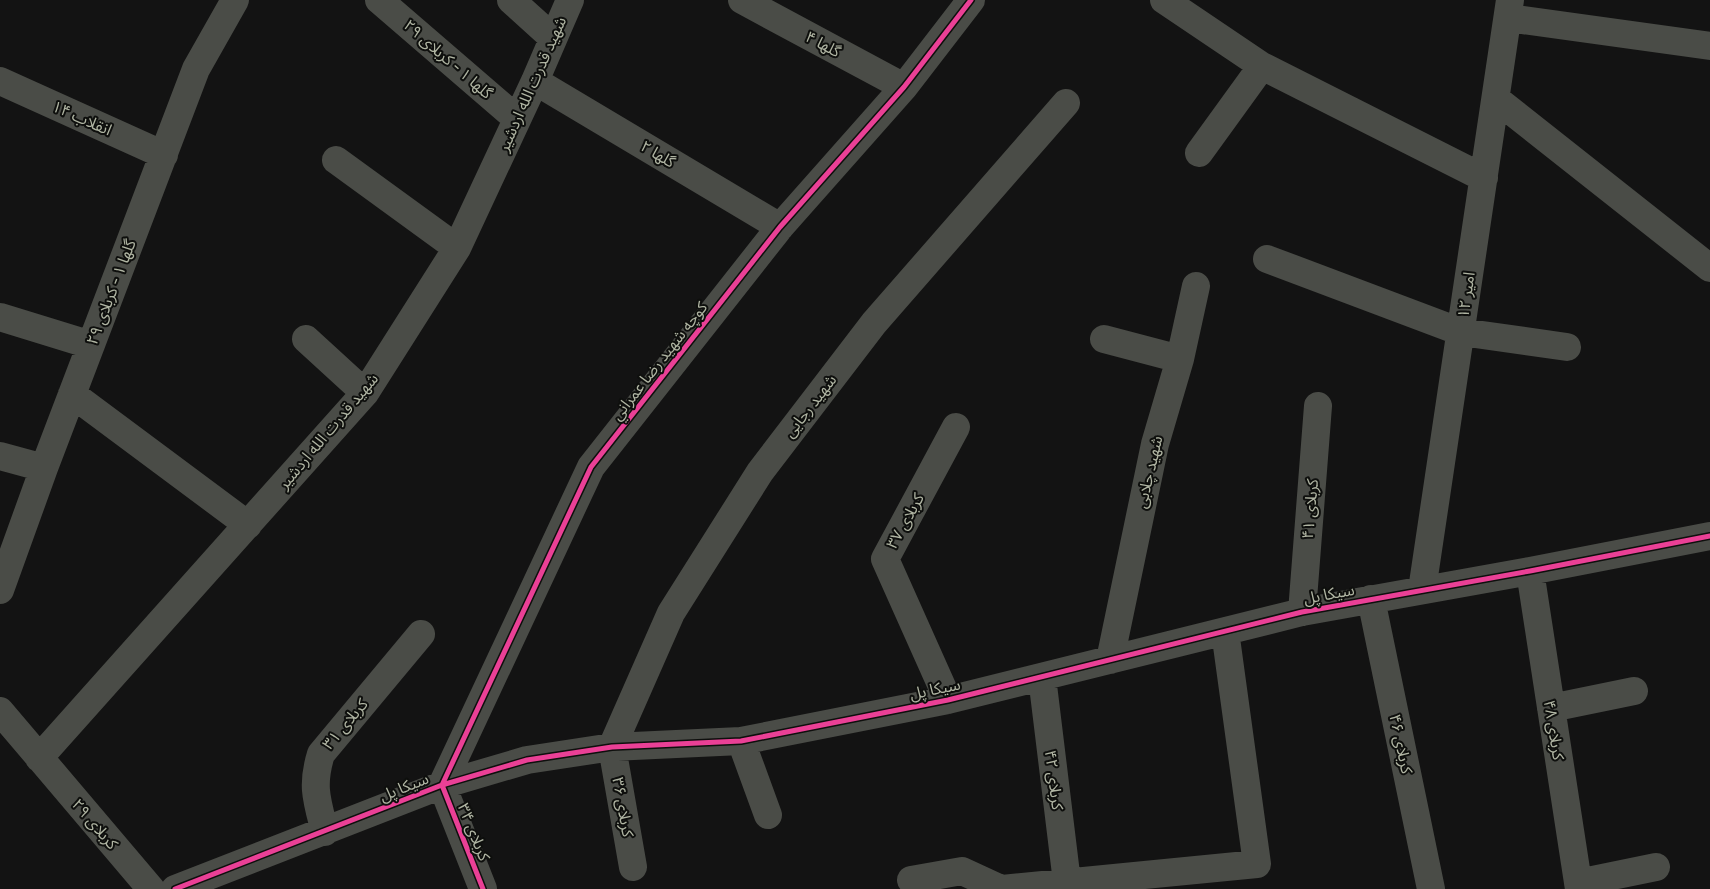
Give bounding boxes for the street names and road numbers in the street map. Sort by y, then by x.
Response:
street label: شهید قدرت الله اردشیر [493,14,570,155]
street label: گلها ۱ - کربلای ۲۹ [400,15,497,103]
street label: گلها ۴ [802,27,844,61]
street label: انقلاب ۱۴ [49,96,115,140]
street label: گلها ۲ [637,136,679,172]
street label: گلها ۱ - کربلای ۲۹ [82,236,140,347]
street label: امير ۱۲ [1453,271,1479,319]
street label: كوچه شهيد رضا عمراني [607,298,713,426]
street label: شهید قدرت الله اردشیر [273,369,382,494]
street label: شهید رجایی [780,371,840,441]
street label: شهید چلابی [1131,434,1168,510]
street label: کربلای ۴۱ [1298,478,1322,540]
street label: کربلای ۳۷ [882,490,928,552]
street label: سیکا پل [1302,580,1356,609]
street label: سیکا پل [908,674,962,705]
street label: کربلای ۳۱ [318,694,372,753]
street label: کربلای ۴۸ [1540,699,1568,762]
street label: کربلای ۴۶ [1385,712,1417,776]
street label: کربلای ۴۲ [1041,749,1067,812]
street label: سیکا پل [377,769,432,806]
street label: کربلای ۳۶ [608,776,638,839]
street label: کربلای ۲۹ [68,795,122,853]
street label: کربلای ۳۴ [454,800,494,864]

